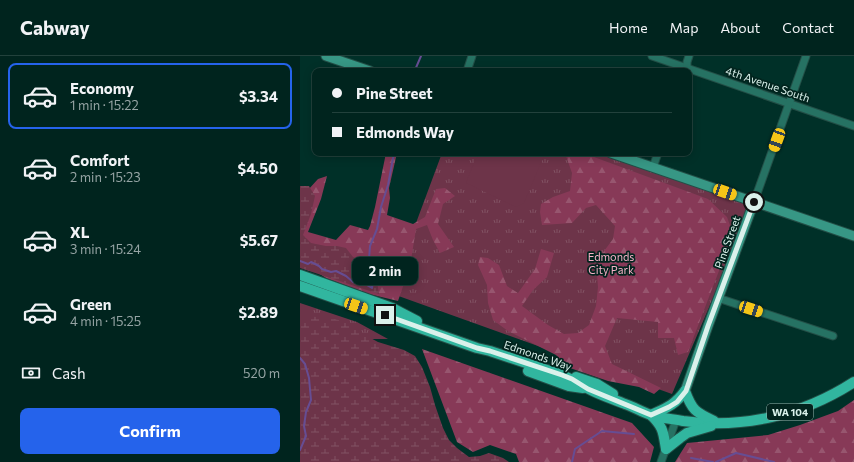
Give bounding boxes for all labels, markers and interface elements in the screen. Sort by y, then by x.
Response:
text: Cabway [20,16,90,39]
text: Home [609,19,648,36]
text: Map [670,19,698,36]
text: About [720,19,760,36]
text: Contact [782,19,834,36]
street label: 4th Avenue South [724,63,812,105]
icon: car [22,78,58,114]
text: Economy [70,79,134,97]
text: Pine Street [356,84,433,102]
text: $3.34 [239,87,278,105]
text: 1 min · 15:22 [70,97,139,113]
text: Edmonds Way [356,123,454,141]
car [767,127,787,153]
icon: car [22,150,58,186]
text: Comfort [70,151,130,169]
text: $4.50 [238,159,278,177]
text: 2 min · 15:23 [70,169,141,185]
car [712,182,738,202]
route start [745,193,763,211]
street label: Pine Street [711,213,743,270]
icon: car [22,222,58,258]
text: XL [70,223,89,241]
text: $5.67 [240,231,278,249]
text: 3 min · 15:24 [70,241,141,257]
park label: Edmonds City Park [588,250,634,276]
callout: 2 min [352,257,418,285]
text: 2 min [369,263,401,279]
icon: car [22,294,58,330]
text: Green [70,295,111,313]
car [343,296,369,316]
car [738,300,764,318]
text: $2.89 [239,303,278,321]
route end [376,306,394,324]
text: 4 min · 15:25 [70,313,141,329]
street label: Edmonds Way [502,337,574,373]
icon: cash [20,362,42,384]
text: Cash [52,364,86,382]
text: 520 m [243,365,280,381]
road number: WA 104 [767,404,813,420]
button: Confirm [20,408,280,454]

